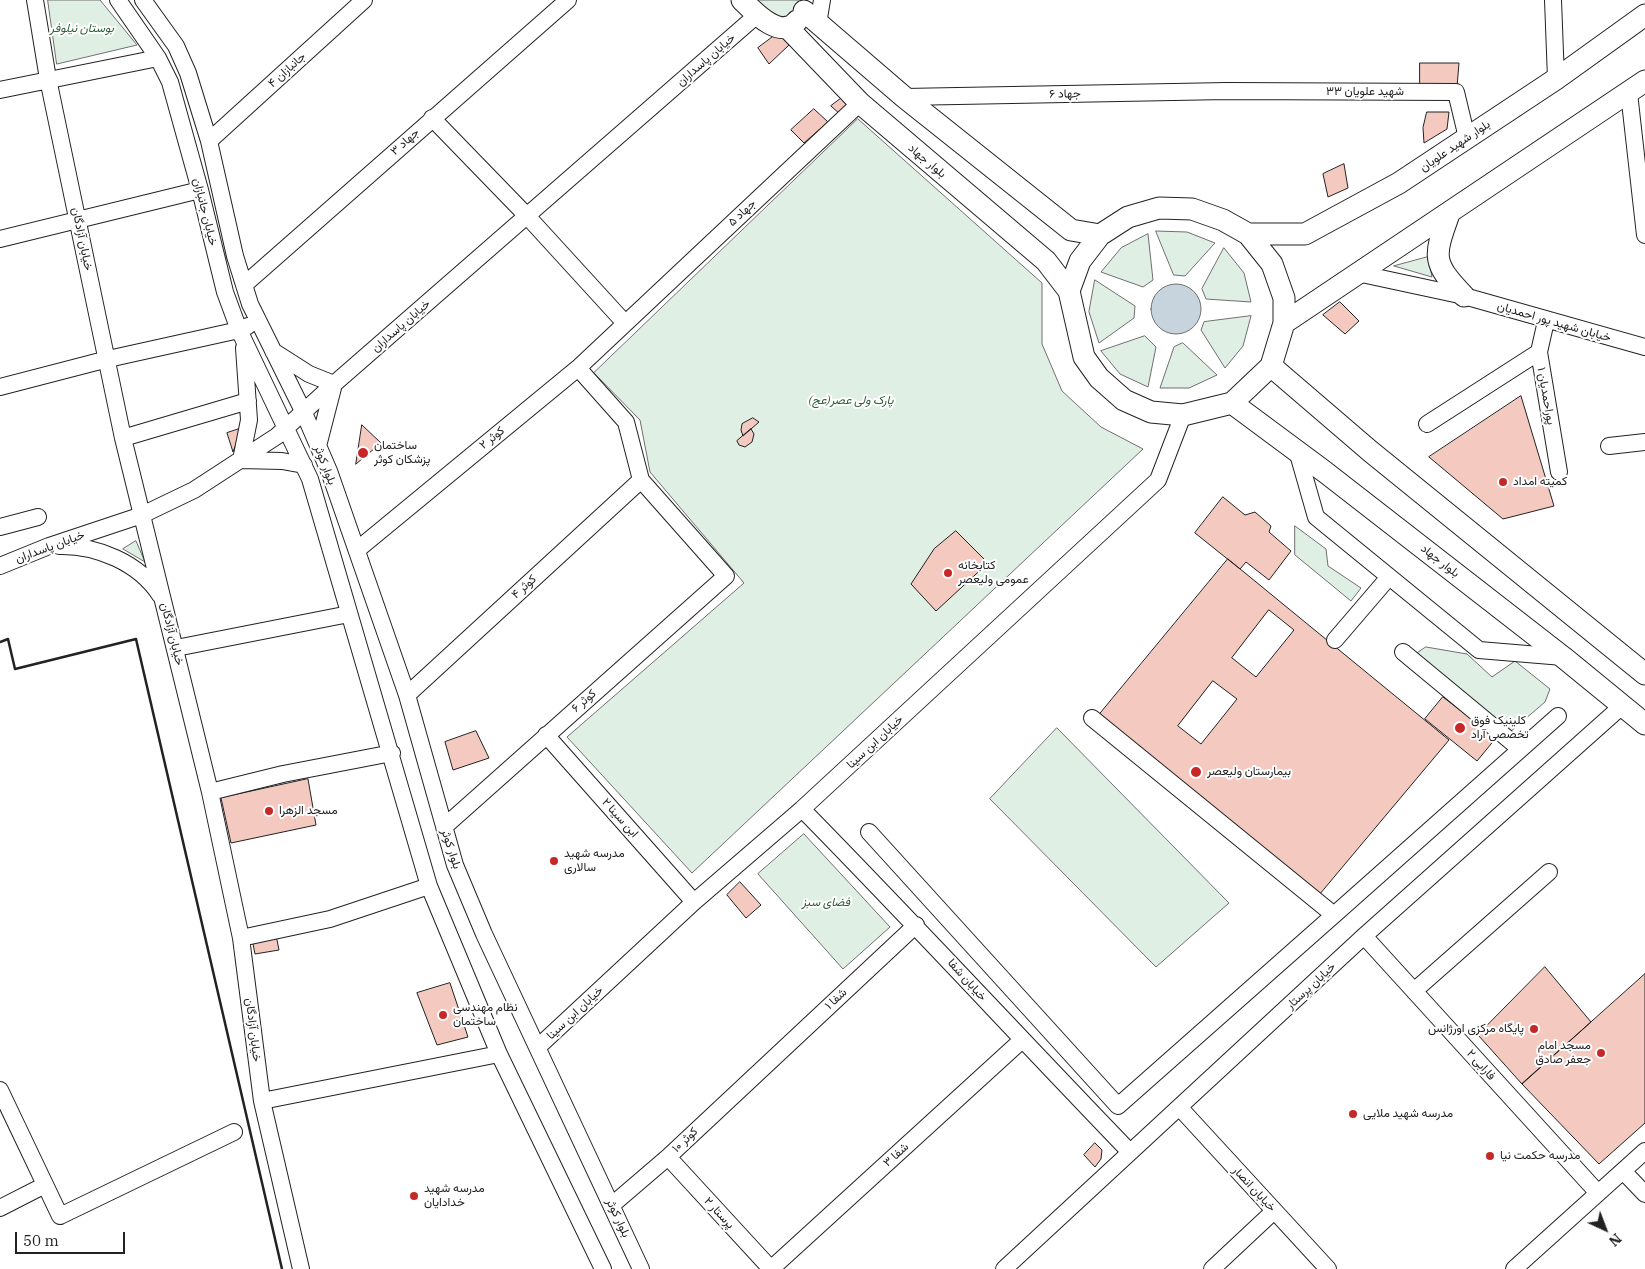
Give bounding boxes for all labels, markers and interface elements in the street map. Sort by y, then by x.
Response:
park label: بوستان نیلوفر [50,22,114,36]
street label: خیابان پاسداران [674,31,738,89]
street label: جانبازان ۴ [265,49,309,91]
street label: شهید علویان ۳۳ [1326,85,1404,99]
street label: جهاد ۶ [1049,87,1081,101]
street label: بلوار شهید علویان [1417,117,1493,175]
street label: جهاد ۳ [388,125,422,159]
street label: بلوار جهاد [905,141,949,181]
street label: خیابان جانبازان [190,177,220,247]
street label: جهاد ۵ [725,197,759,229]
street label: خیابان آزادگان [68,206,96,272]
street label: خیابان پاسداران [369,297,433,355]
street label: خیابان شهید پور احمدیان [1495,299,1613,345]
street label: پوراحمدیان ۱ [1534,366,1558,426]
park label: پارک ولی عصر(عج) [809,394,893,408]
street label: کوثر ۲ [477,424,507,452]
place label: ساختمان پزشکان کوثر [374,439,430,467]
street label: بلوار کوثر [311,443,339,487]
marker: ساختمان پزشکان کوثر [356,446,370,460]
place label: کمیته امداد [1513,475,1567,489]
marker: کمیته امداد [1497,476,1509,488]
street label: خیابان پاسداران [13,528,87,566]
street label: بلوار جهاد [1418,541,1462,581]
place label: کتابخانه عمومی ولیعصر [958,559,1029,587]
marker: کتابخانه عمومی ولیعصر [942,567,954,579]
street label: کوثر ۴ [509,572,539,602]
street label: خیابان آزادگان [157,601,187,667]
street label: کوثر ۶ [569,687,599,715]
street label: خیابان ابن سینا [844,712,906,772]
place label: کلینیک فوق تخصصی آراد [1471,714,1529,742]
marker: کلینیک فوق تخصصی آراد [1453,721,1467,735]
marker: بیمارستان ولیعصر [1189,765,1203,779]
place label: بیمارستان ولیعصر [1207,765,1291,779]
street label: ابن سینا ۲ [599,795,641,841]
place label: مسجد الزهرا [279,804,338,818]
marker: مسجد الزهرا [263,805,275,817]
street label: بلوار کوثر [438,827,464,871]
place label: مدرسه شهید سالاری [564,847,625,875]
marker: مدرسه شهید سالاری [548,855,560,867]
park label: فضای سبز [802,896,850,910]
street label: خیابان شفا [944,956,990,1004]
street label: خیابان پرستار [1283,960,1339,1012]
street label: خیابان ابن سینا [544,983,606,1043]
street label: شفا ۱ [822,985,850,1013]
street label: خیابان آزادگان [242,997,264,1063]
place label: نظام مهندسی ساختمان [453,1001,518,1029]
marker: نظام مهندسی ساختمان [437,1009,449,1021]
place label: پایگاه مرکزی اورژانس [1428,1022,1524,1036]
marker: پایگاه مرکزی اورژانس [1528,1023,1540,1035]
place label: مسجد امام جعفر صادق [1535,1039,1591,1067]
street label: فارابی ۲ [1464,1047,1498,1083]
marker: مسجد امام جعفر صادق [1595,1047,1607,1059]
place label: مدرسه شهید ملایی [1363,1107,1453,1121]
marker: مدرسه شهید ملایی [1347,1108,1359,1120]
street label: کوثر ۱۰ [669,1124,701,1156]
street label: شفا ۳ [880,1140,912,1170]
place label: مدرسه حکمت نیا [1500,1149,1580,1163]
marker: مدرسه حکمت نیا [1484,1150,1496,1162]
street label: خیابان انصار [1229,1163,1279,1215]
place label: مدرسه شهید خدادایان [424,1182,485,1210]
marker: مدرسه شهید خدادایان [408,1190,420,1202]
street label: پرستار ۲ [701,1194,737,1232]
street label: بلوار کوثر [603,1196,633,1240]
north arrow [1580,1204,1630,1254]
scale bar [18,1222,128,1254]
text: N [1605,1230,1625,1250]
text: 50 m [23,1231,59,1250]

